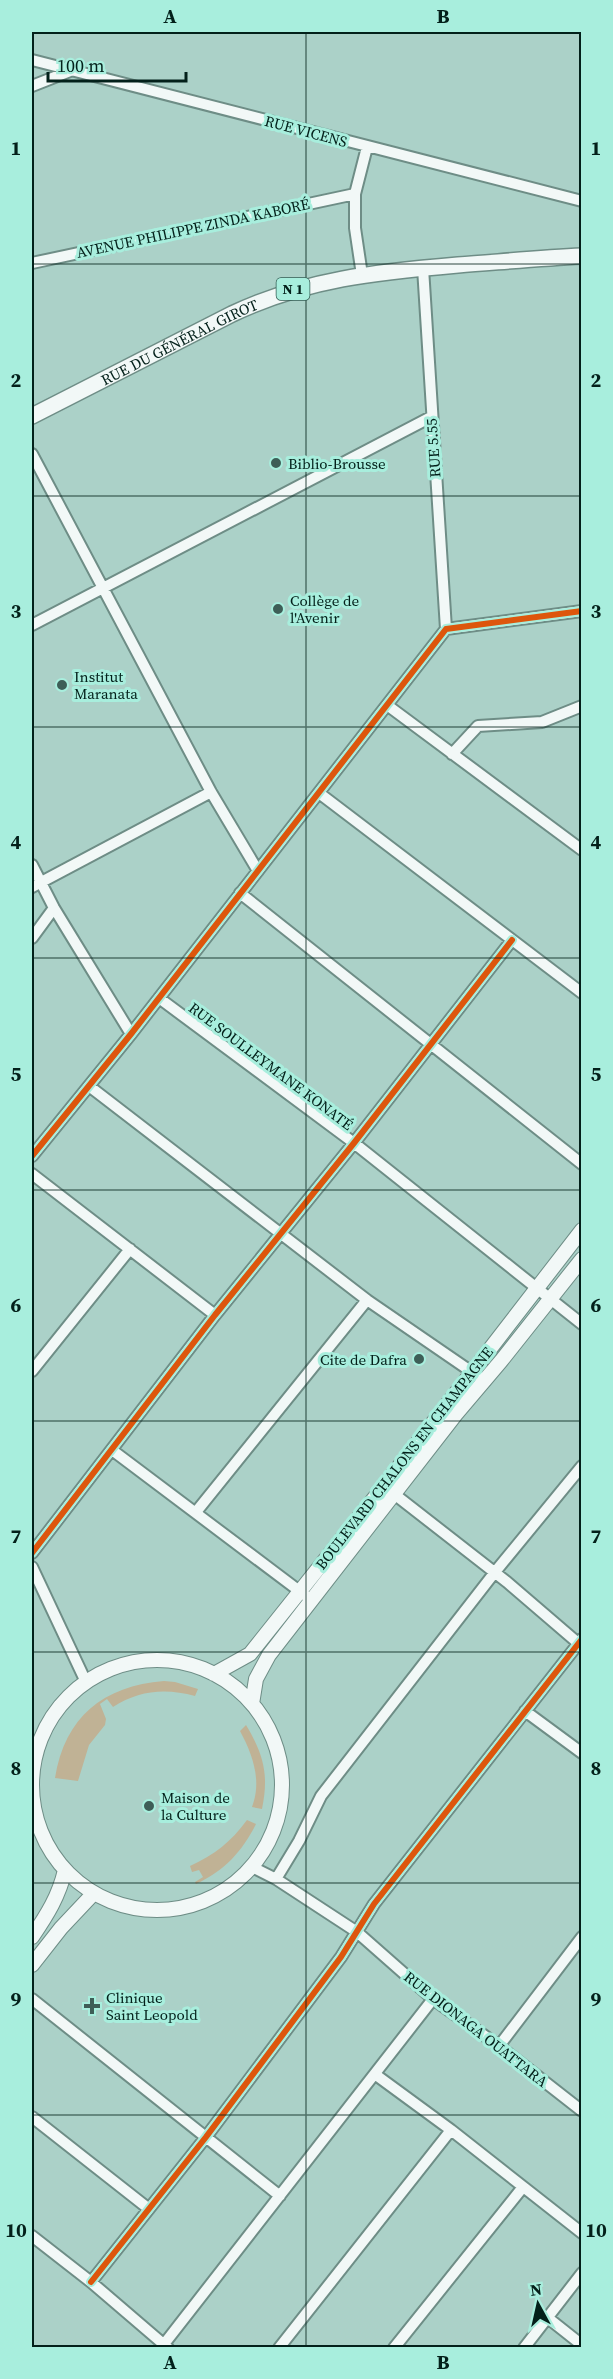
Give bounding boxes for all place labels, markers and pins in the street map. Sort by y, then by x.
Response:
place label: Biblio-Brousse [288,453,386,474]
marker: Biblio-Brousse [269,456,283,470]
place label: Collège de l'Avenir [290,590,359,628]
marker: Collège de l'Avenir [271,602,285,616]
place label: Institut Maranata [74,666,138,704]
marker: Institut Maranata [55,678,69,692]
place label: Cite de Dafra [320,1349,407,1370]
marker: Cite de Dafra [412,1352,426,1366]
place label: Maison de la Culture [161,1787,230,1825]
marker: Maison de la Culture [142,1799,156,1813]
place label: Clinique Saint Leopold [106,1987,198,2025]
marker: Clinique Saint Leopold [83,1997,101,2015]

